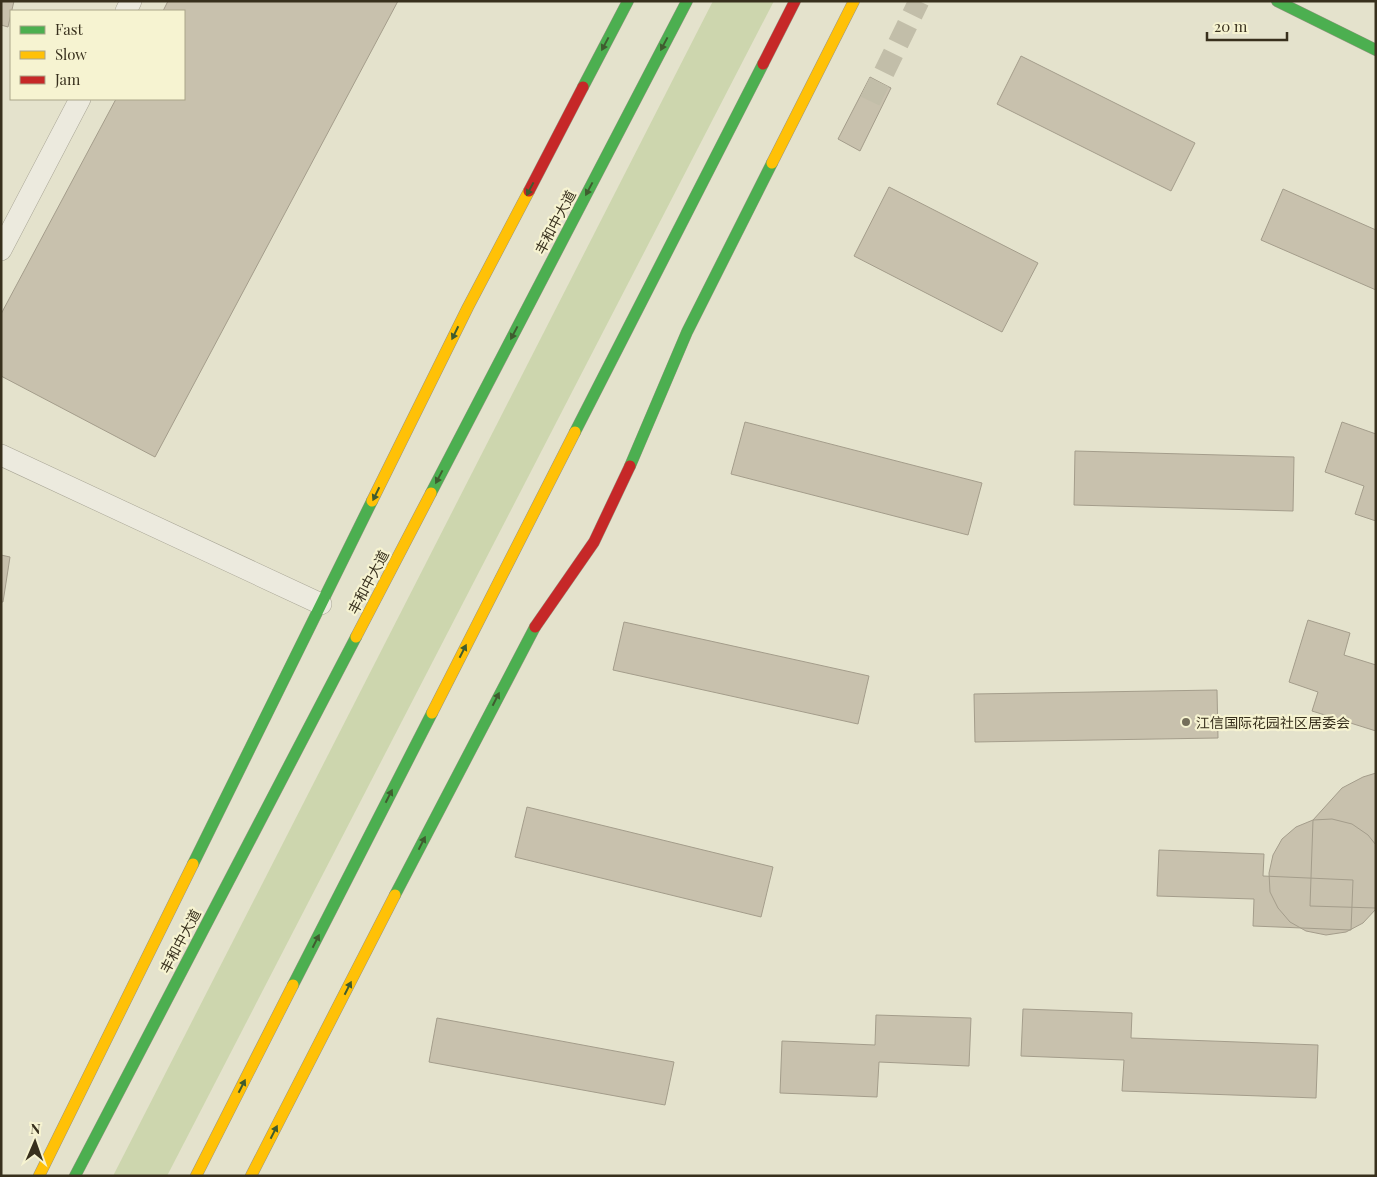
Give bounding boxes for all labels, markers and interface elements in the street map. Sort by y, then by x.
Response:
legend [10,10,185,100]
scale bar [1207,10,1287,42]
text: 20 m [1214,16,1248,36]
text: Fast [55,19,84,39]
one-way arrow [601,37,609,52]
one-way arrow [660,37,668,52]
text: Slow [55,44,87,64]
text: Jam [54,69,81,89]
one-way arrow [526,181,534,196]
one-way arrow [585,181,593,196]
street label: 丰和中大道 [530,187,580,257]
one-way arrow [510,325,518,340]
one-way arrow [451,326,459,340]
one-way arrow [435,470,443,484]
one-way arrow [372,487,380,501]
street label: 丰和中大道 [343,547,393,617]
one-way arrow [459,644,467,659]
one-way arrow [492,691,500,706]
place label: 江信国际花园社区居委会 [1196,713,1350,732]
marker: 江信国际花园社区居委会 [1180,716,1192,728]
one-way arrow [385,789,393,803]
one-way arrow [418,836,426,850]
street label: 丰和中大道 [155,906,205,976]
one-way arrow [312,934,320,948]
one-way arrow [344,981,352,995]
one-way arrow [238,1078,246,1093]
north arrow [10,1117,60,1167]
text: N [30,1119,41,1138]
one-way arrow [270,1125,278,1140]

